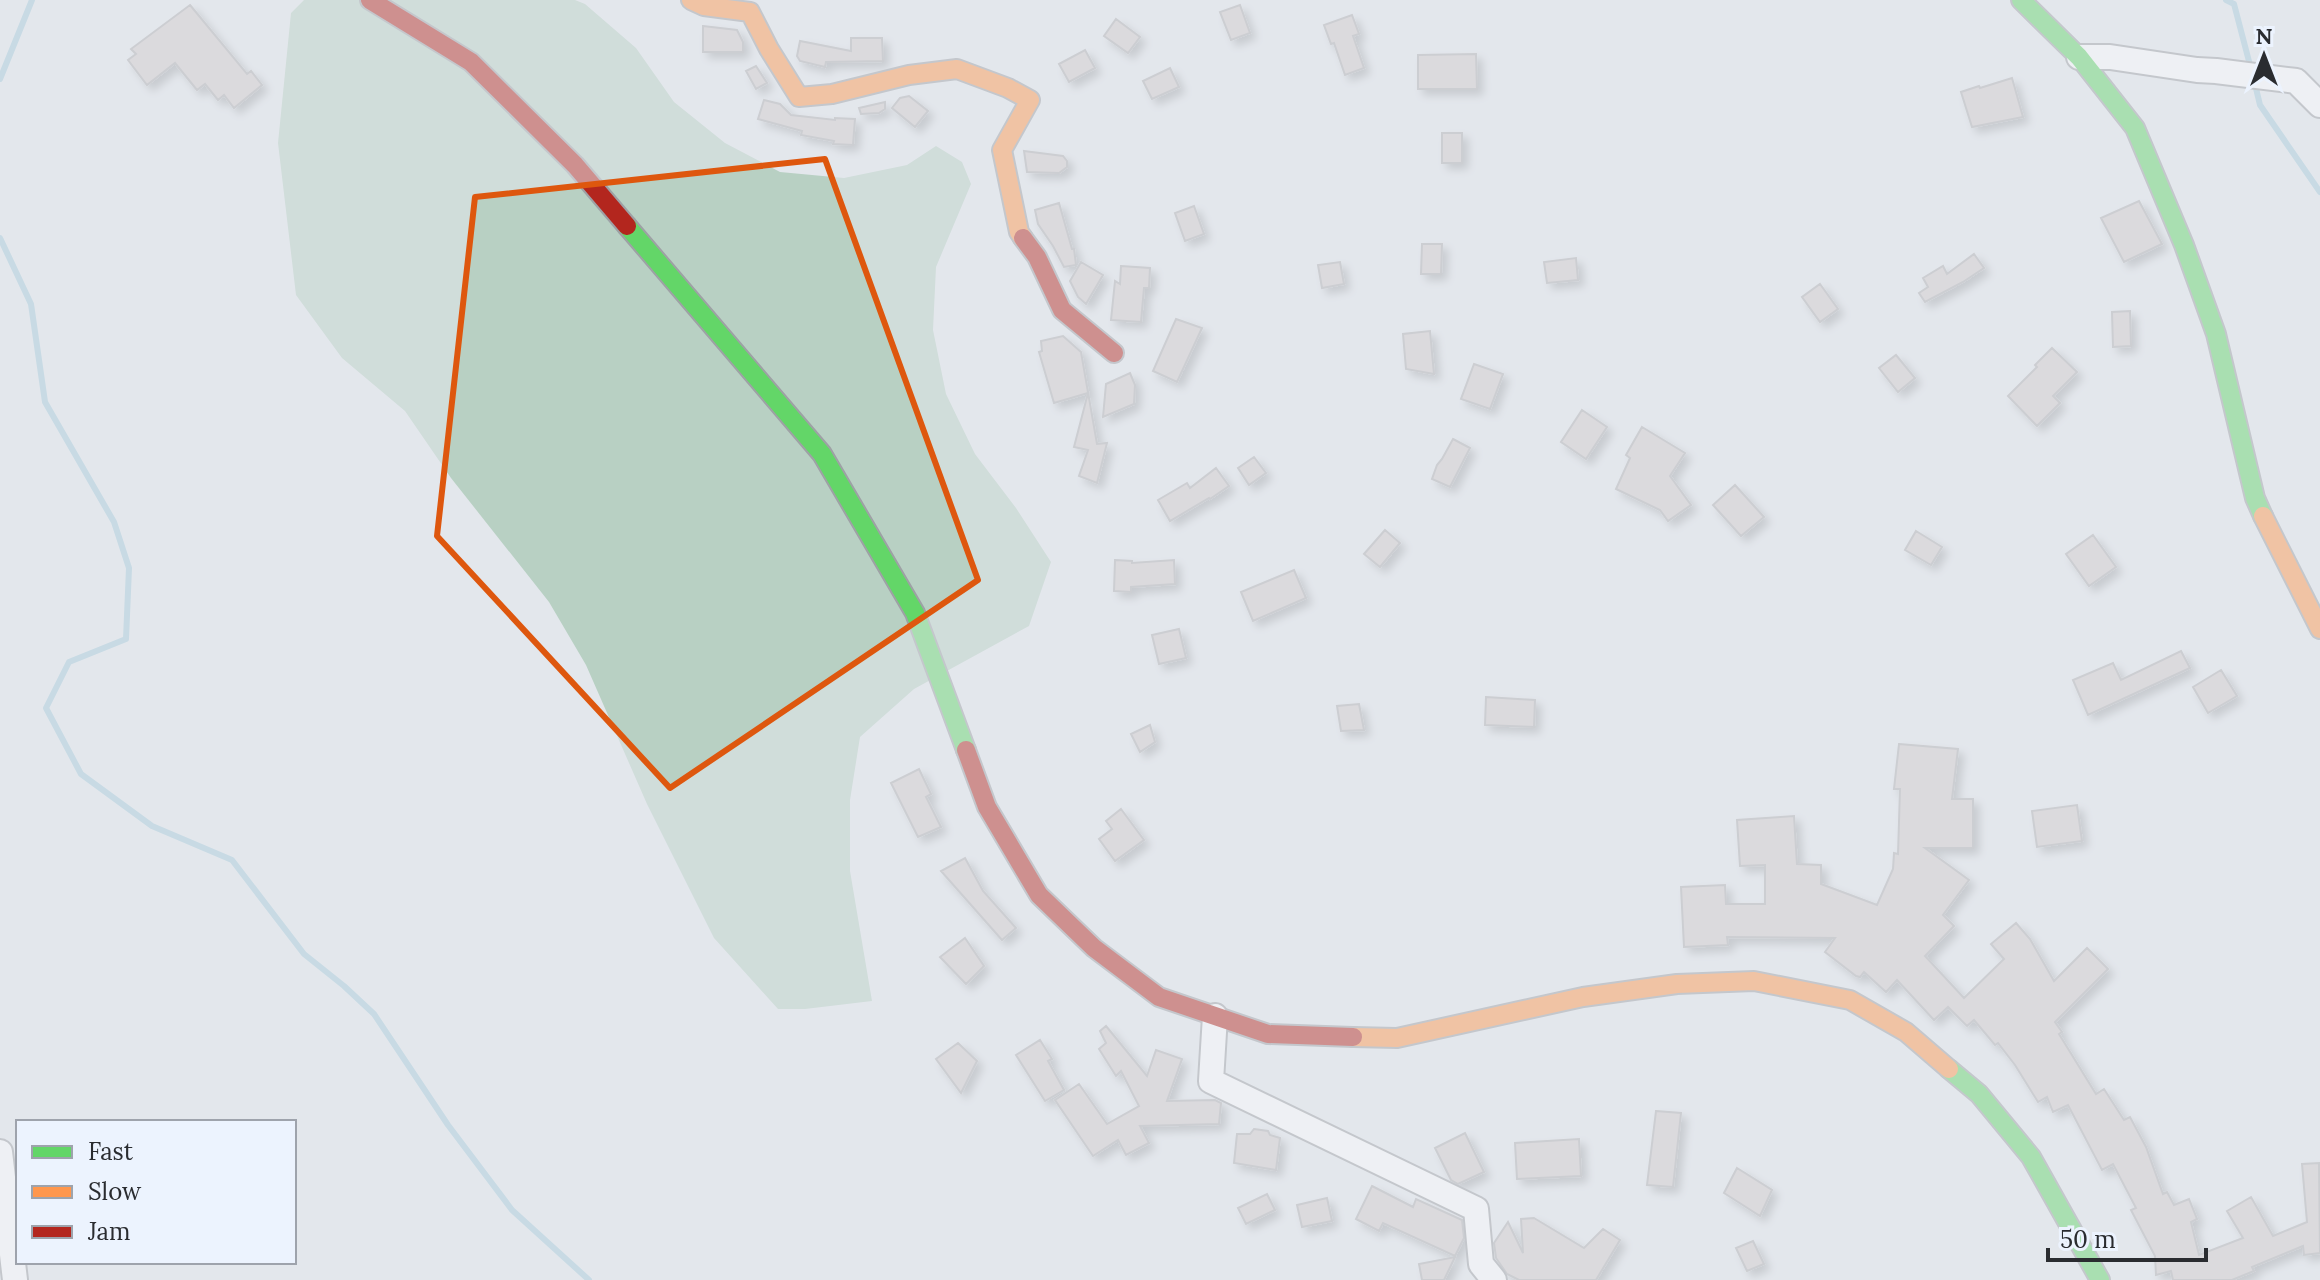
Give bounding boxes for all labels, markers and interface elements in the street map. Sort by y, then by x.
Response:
north arrow [2224,16,2304,96]
text: N [2255,22,2273,50]
legend [16,1120,296,1264]
text: Fast [88,1136,134,1167]
text: Slow [88,1176,142,1207]
scale bar [2048,1212,2206,1262]
text: Jam [87,1216,130,1247]
text: 50 m [2060,1224,2116,1255]

